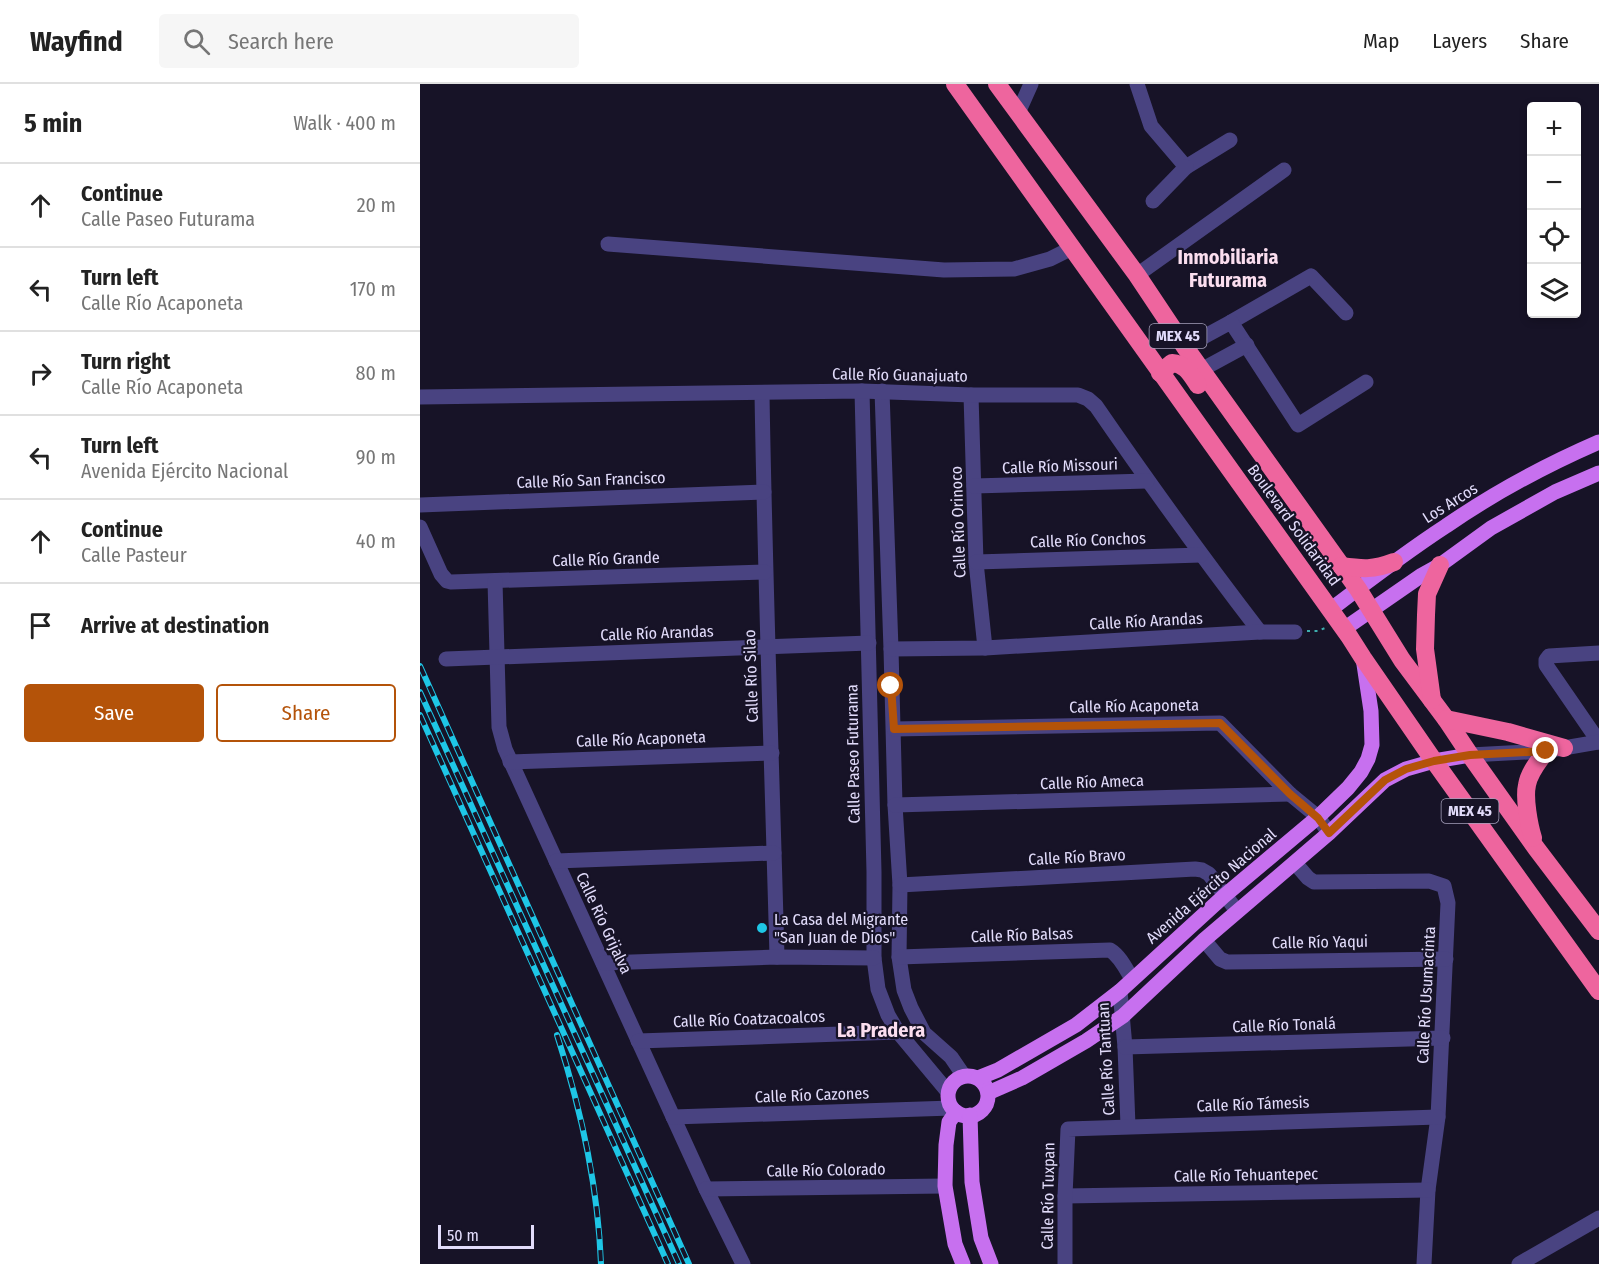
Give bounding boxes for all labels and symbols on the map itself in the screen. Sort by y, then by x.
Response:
district label: Inmobiliaria Futurama [1178,245,1278,292]
road number: MEX 45 [1150,324,1206,348]
street label: Calle Río Guanajuato [832,364,968,386]
street label: Calle Río Missouri [1002,454,1118,478]
street label: Boulevard Solidaridad [1244,461,1344,589]
street label: Calle Río Orinoco [947,466,969,578]
street label: Calle Río San Francisco [516,468,666,492]
street label: Los Arcos [1419,479,1481,527]
street label: Calle Río Conchos [1030,528,1146,552]
street label: Calle Río Grande [552,548,660,570]
street label: Calle Río Arandas [1089,609,1203,633]
street label: Calle Río Arandas [600,622,714,644]
street label: Calle Río Silao [740,629,762,723]
route start [877,672,903,698]
street label: Calle Paseo Futurama [842,684,864,824]
street label: Calle Río Acaponeta [1069,695,1199,717]
street label: Calle Río Acaponeta [576,727,706,751]
route end [1532,737,1558,763]
street label: Calle Río Ameca [1040,771,1144,793]
road number: MEX 45 [1442,799,1498,823]
street label: Avenida Ejército Nacional [1142,824,1280,948]
street label: Calle Río Bravo [1028,845,1126,869]
street label: Calle Río Grijalva [572,869,636,977]
place label: La Casa del Migrante "San Juan de Dios" [774,910,908,947]
marker: La Casa del Migrante "San Juan de Dios" [755,921,769,935]
street label: Calle Río Balsas [970,924,1074,946]
street label: Calle Río Usumacinta [1413,926,1439,1064]
street label: Calle Río Yaqui [1272,932,1368,952]
street label: Calle Río Tantuan [1094,1002,1118,1116]
street label: Calle Río Coatzacoalcos [673,1007,826,1031]
street label: Calle Río Tonalá [1232,1014,1336,1036]
district label: La Pradera [837,1018,925,1042]
street label: Calle Río Cazones [755,1084,870,1106]
street label: Calle Río Támesis [1196,1093,1310,1115]
street label: Calle Río Tuxpan [1038,1142,1058,1250]
street label: Calle Río Colorado [766,1159,886,1181]
street label: Calle Río Tehuantepec [1174,1164,1318,1186]
scale bar [438,1222,534,1250]

